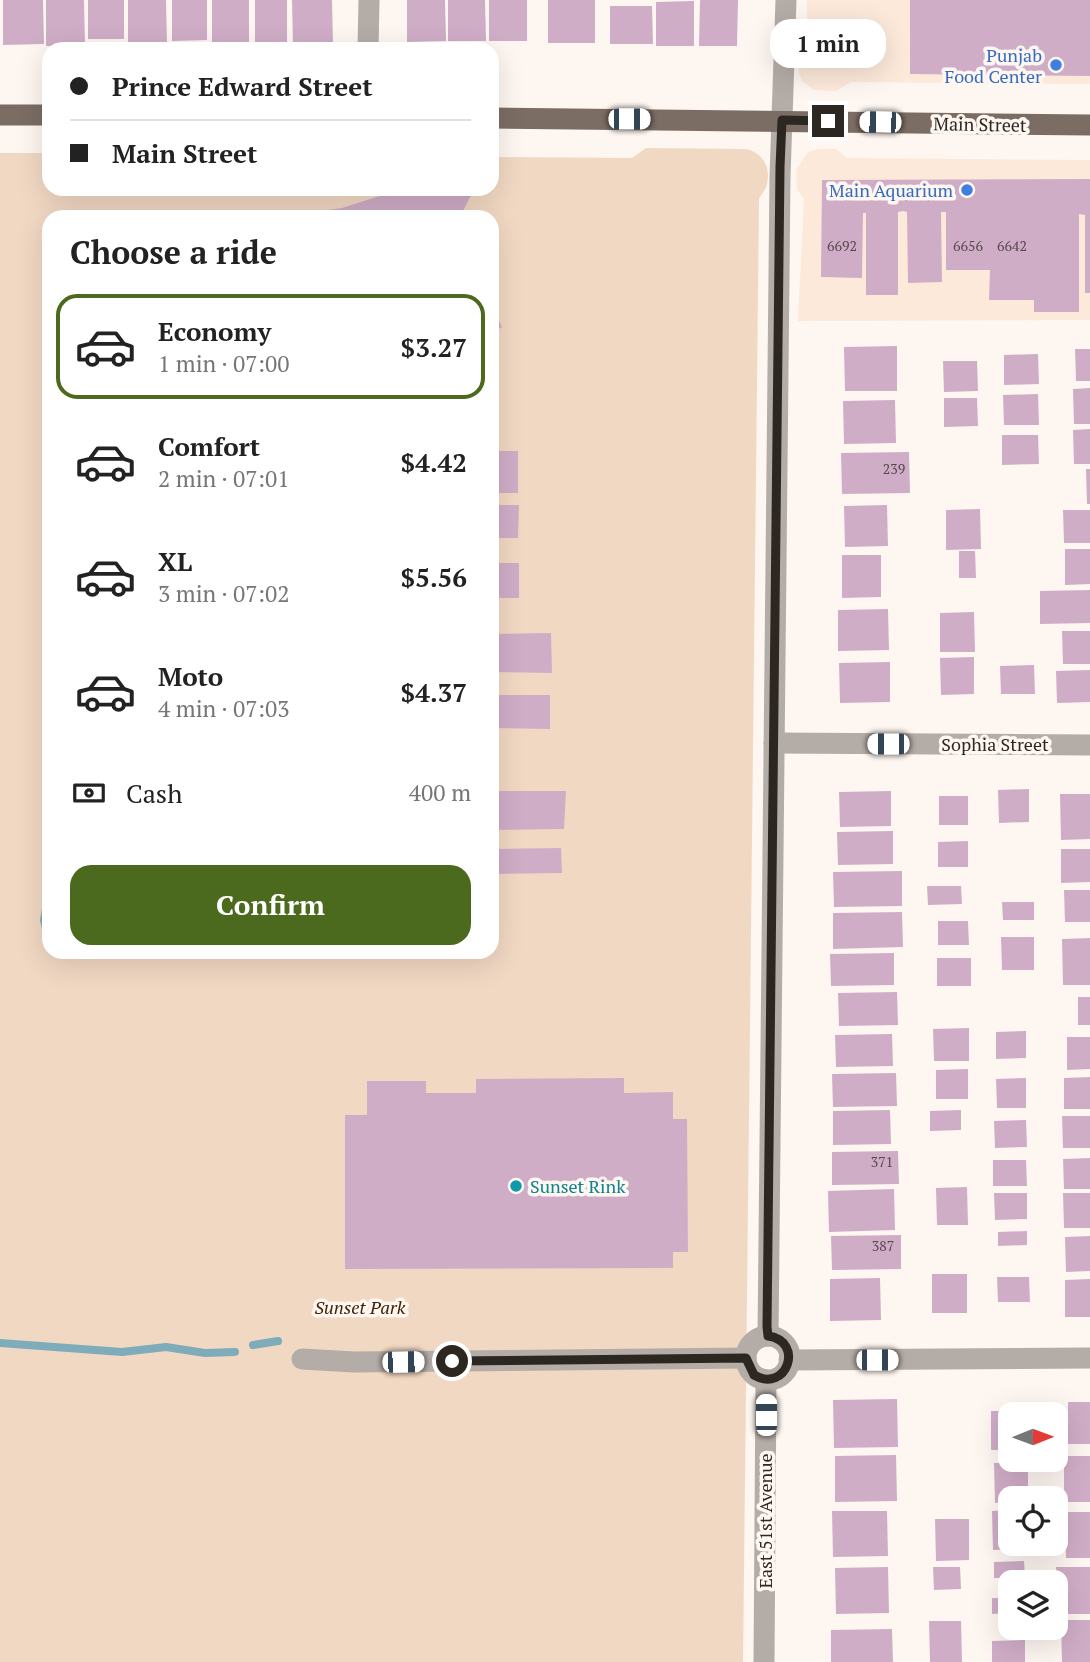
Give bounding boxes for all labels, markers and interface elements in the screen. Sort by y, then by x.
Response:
callout: 1 min [770,19,886,68]
text: 1 min [797,28,859,59]
place label: Punjab Food Center [944,43,1042,88]
marker: Punjab Food Center [1048,57,1064,73]
text: Prince Edward Street [112,69,373,103]
route end [812,105,844,137]
car [609,109,651,130]
car [859,111,902,133]
street label: Main Street [933,111,1027,137]
text: Main Street [112,136,257,170]
place label: Main Aquarium [829,178,953,202]
marker: Main Aquarium [959,182,975,198]
text: Choose a ride [70,231,277,273]
house number: 6692 [827,236,857,255]
house number: 6656 [953,236,983,255]
house number: 6642 [997,236,1027,255]
text: Economy [158,314,271,348]
icon: car [74,315,137,378]
text: $3.27 [401,330,467,364]
text: 1 min · 07:00 [158,348,290,379]
text: Comfort [158,429,260,463]
icon: car [74,430,137,493]
text: $4.42 [401,445,467,479]
house number: 239 [883,459,905,478]
text: 2 min · 07:01 [158,463,290,494]
text: XL [158,544,192,578]
icon: car [74,545,137,608]
text: $5.56 [401,560,467,594]
text: 3 min · 07:02 [158,578,290,609]
text: Moto [158,659,223,693]
icon: car [74,660,137,723]
text: $4.37 [401,675,467,709]
text: 4 min · 07:03 [158,693,290,724]
street label: Sophia Street [941,732,1049,756]
car [868,734,910,755]
icon: cash [70,774,108,812]
text: Cash [126,776,182,810]
text: 400 m [409,777,471,808]
button: Confirm [70,865,471,945]
house number: 371 [871,1152,893,1171]
place label: Sunset Rink [530,1174,626,1198]
marker: Sunset Rink [508,1178,524,1194]
house number: 387 [872,1236,894,1255]
park label: Sunset Park [315,1295,406,1319]
route start [436,1345,468,1377]
car [857,1350,899,1371]
car [382,1351,425,1373]
car [756,1394,777,1436]
north arrow [998,1402,1068,1472]
map controls [998,1402,1068,1640]
street label: East 51st Avenue [753,1453,777,1589]
button: locate [998,1486,1068,1556]
button: layers [998,1570,1068,1640]

